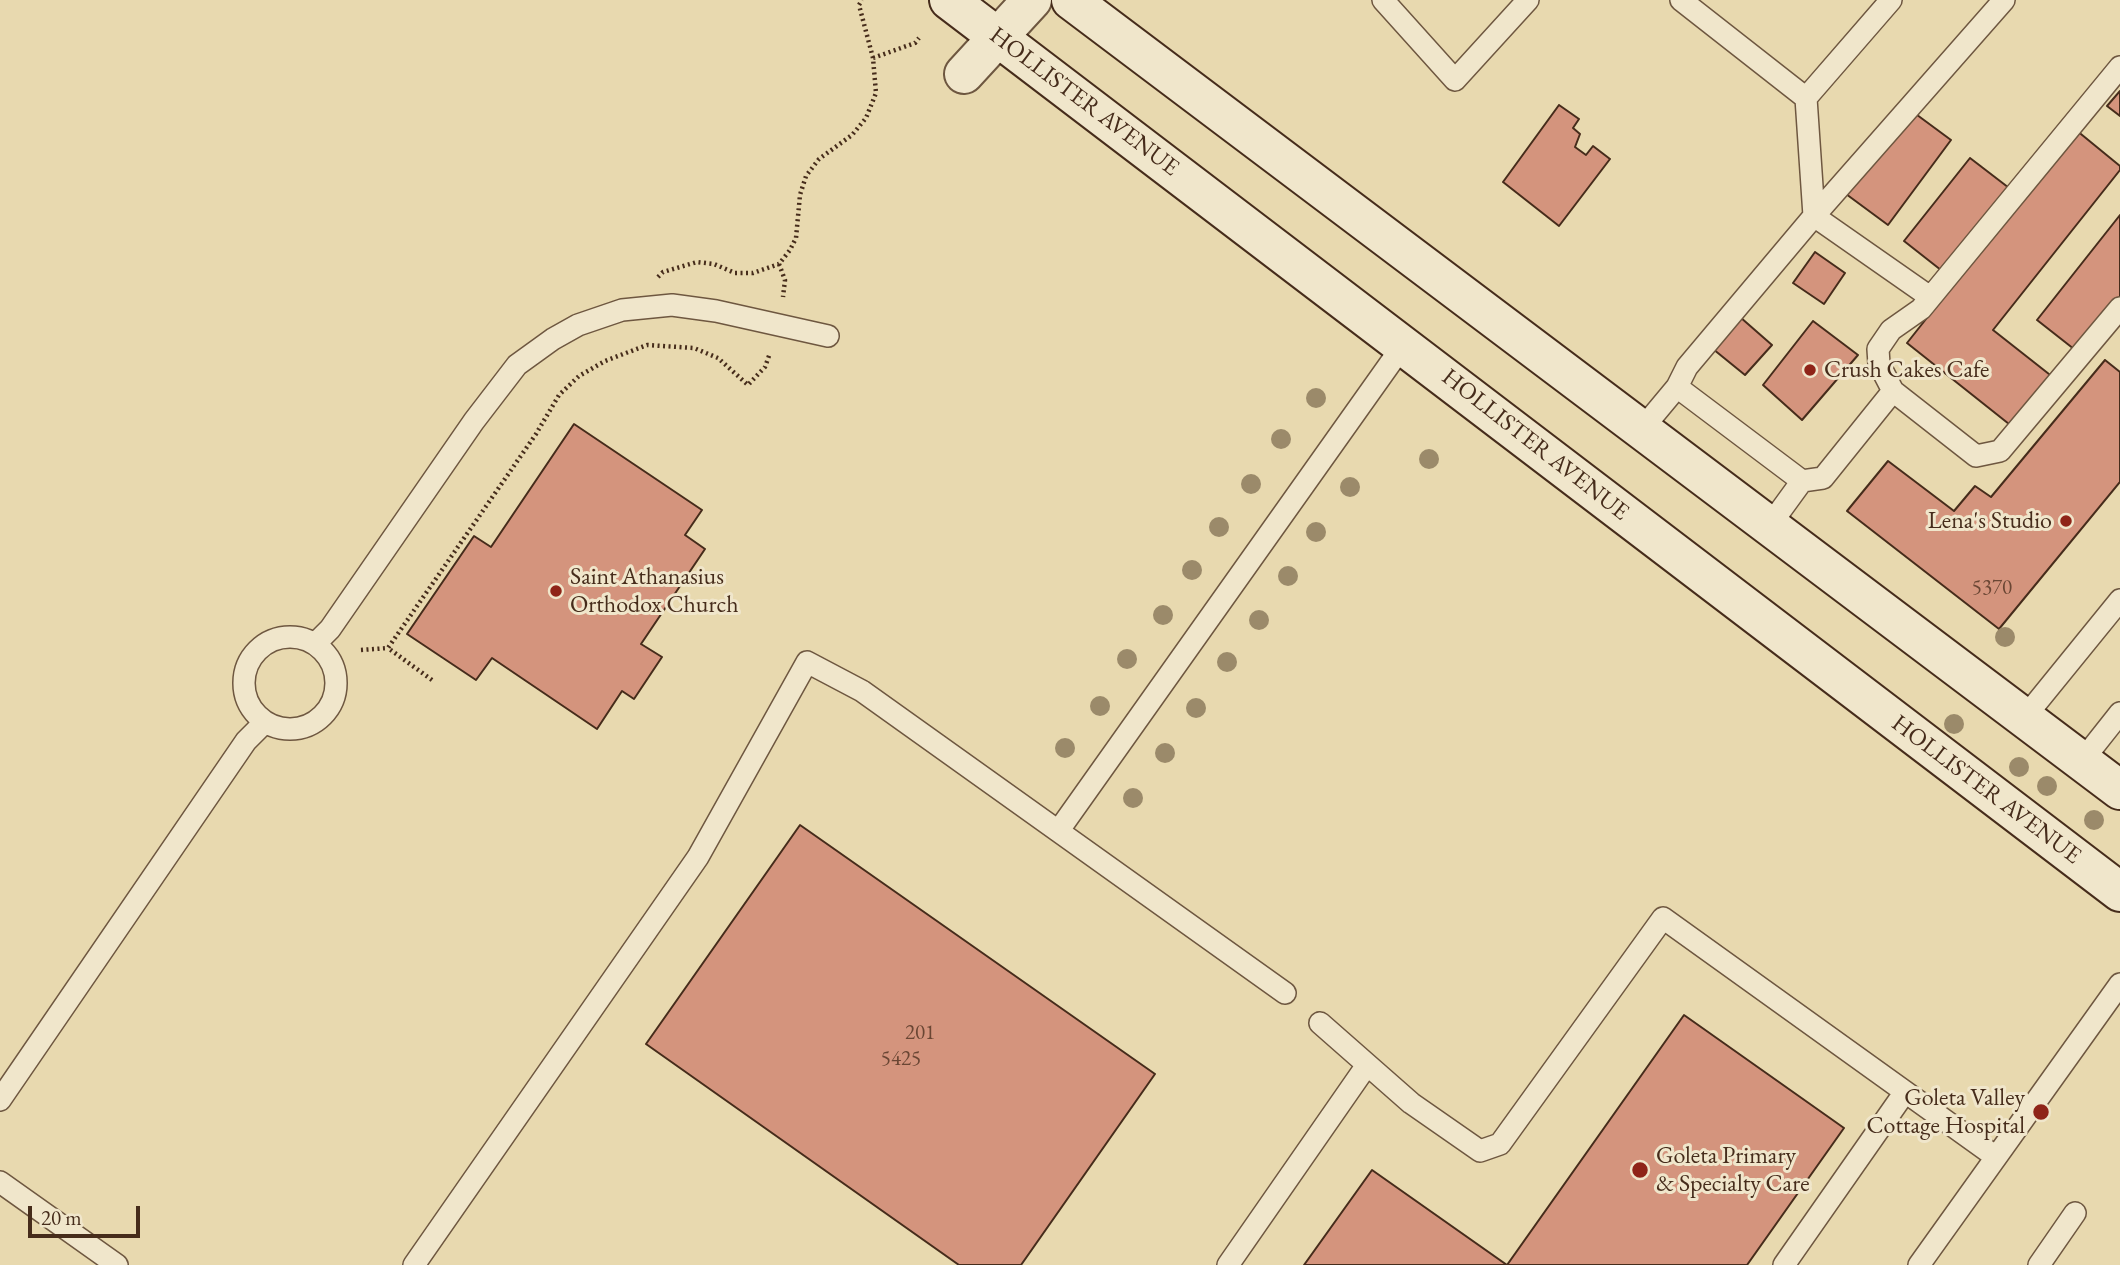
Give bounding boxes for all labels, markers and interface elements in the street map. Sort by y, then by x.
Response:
street label: HOLLISTER AVENUE [984,21,1184,183]
place label: Crush Cakes Cafe [1824,356,1989,384]
marker: Crush Cakes Cafe [1802,362,1818,378]
street label: HOLLISTER AVENUE [1436,363,1634,527]
place label: Lena's Studio [1928,507,2052,535]
marker: Lena's Studio [2058,513,2074,529]
place label: Saint Athanasius Orthodox Church [570,563,739,619]
house number: 5370 [1972,575,2012,601]
marker: Saint Athanasius Orthodox Church [548,583,564,599]
street label: HOLLISTER AVENUE [1886,709,2086,871]
house number: 201 [905,1020,935,1046]
house number: 5425 [881,1046,921,1072]
place label: Goleta Valley Cottage Hospital [1867,1084,2025,1140]
marker: Goleta Valley Cottage Hospital [2031,1102,2051,1122]
place label: Goleta Primary & Specialty Care [1656,1142,1810,1198]
marker: Goleta Primary & Specialty Care [1630,1160,1650,1180]
scale bar [32,1192,144,1236]
text: 20 m [41,1204,82,1231]

